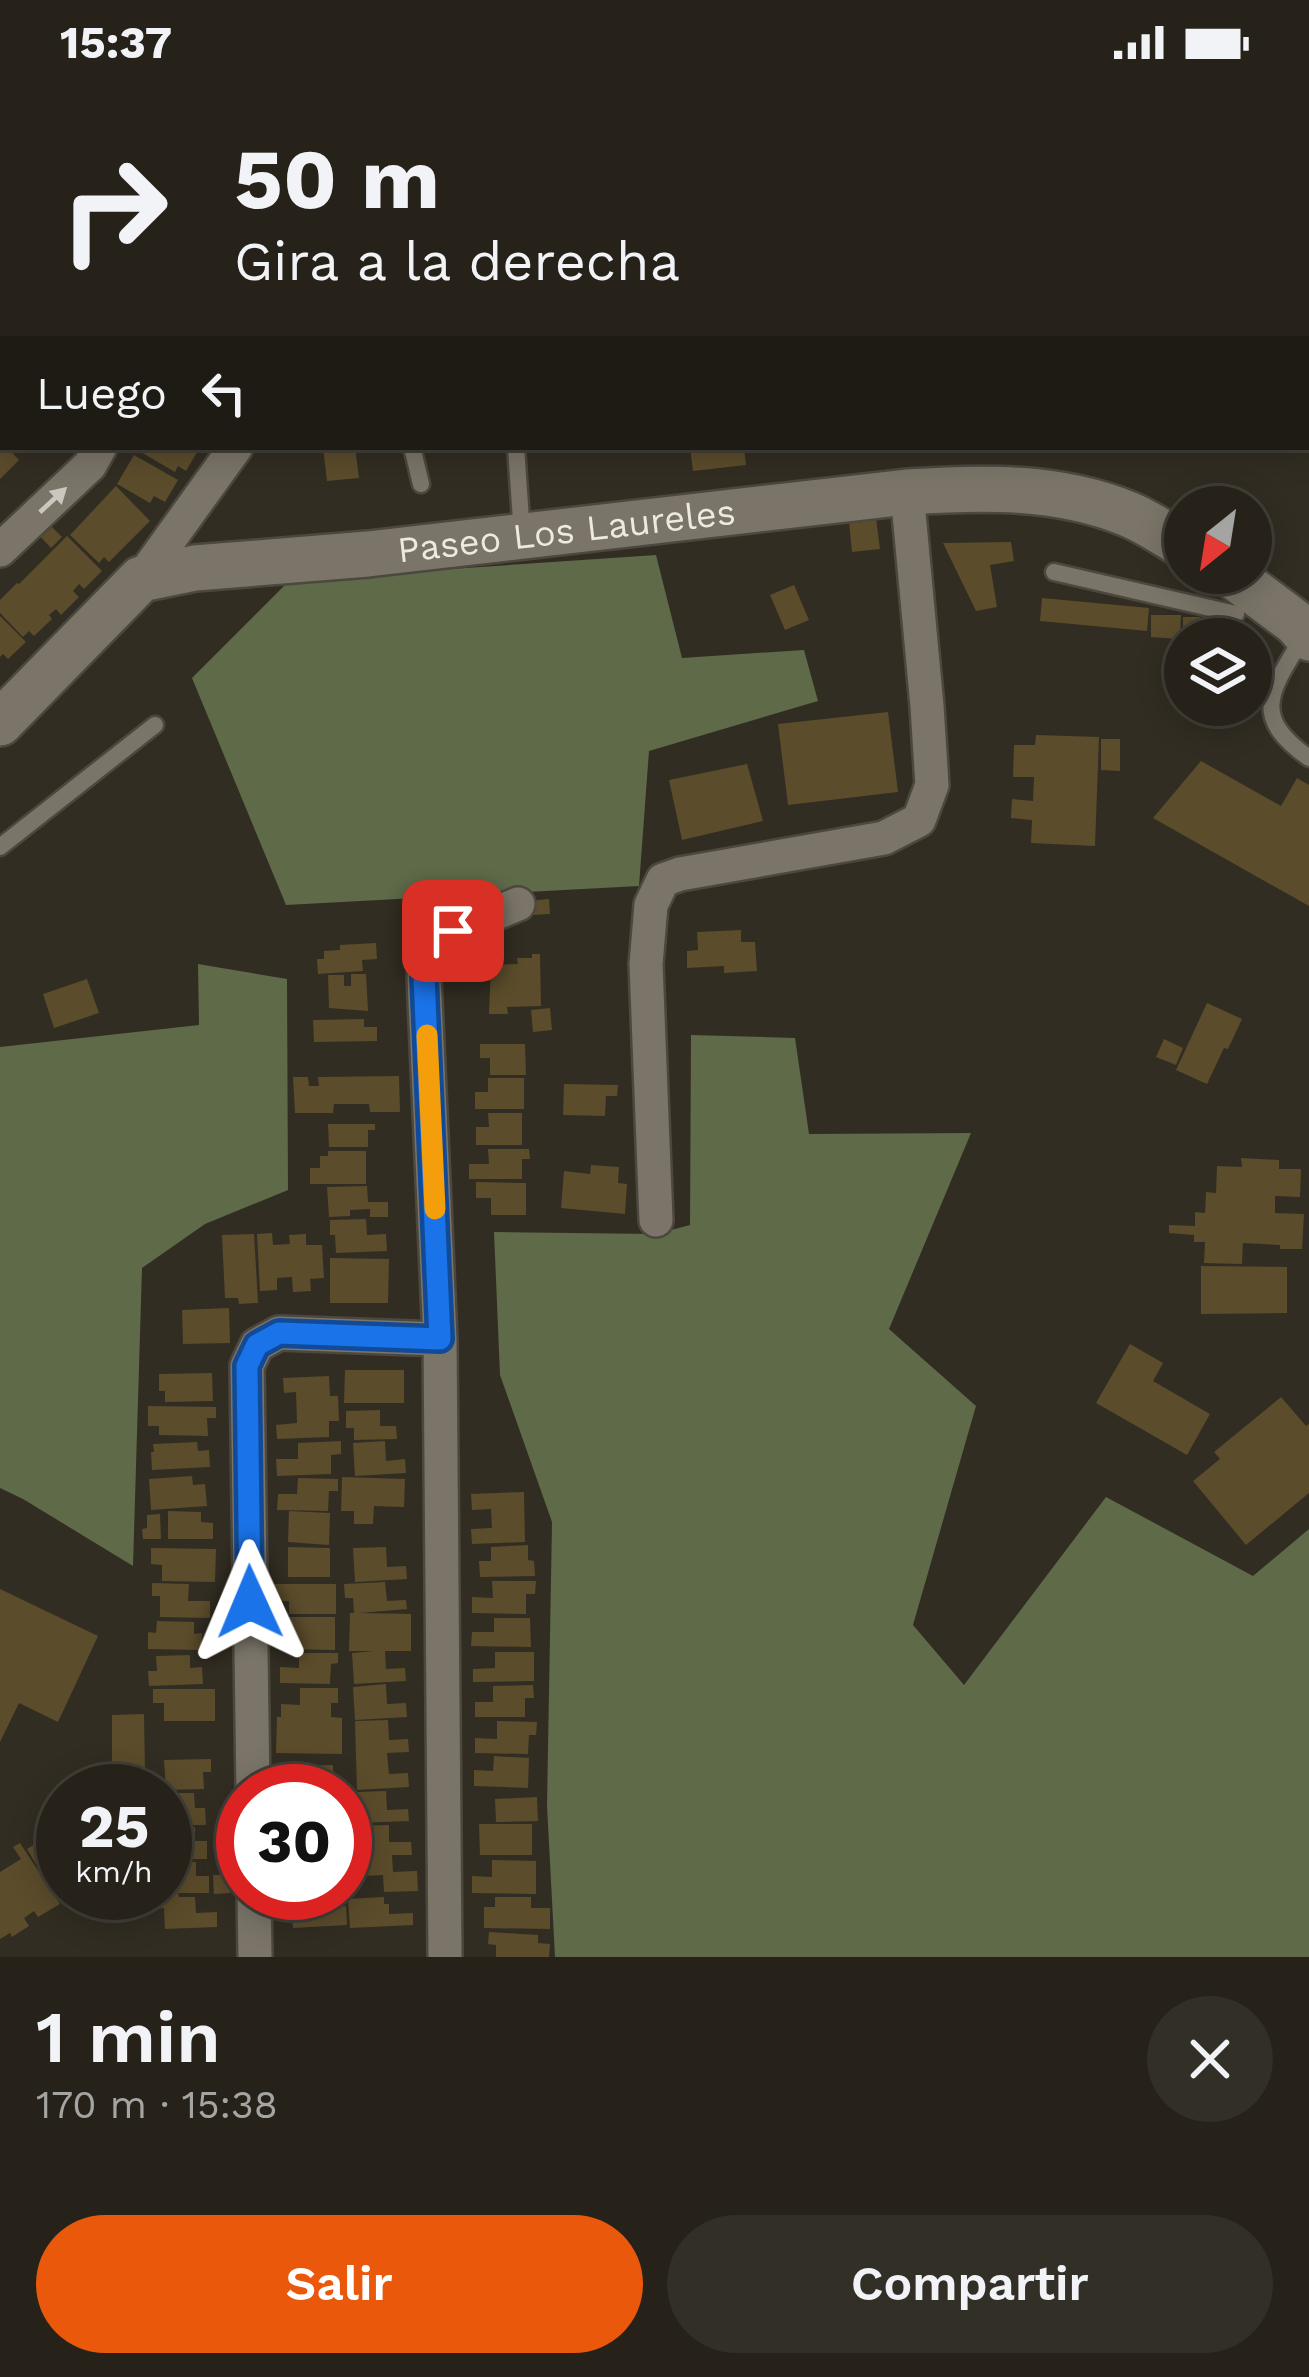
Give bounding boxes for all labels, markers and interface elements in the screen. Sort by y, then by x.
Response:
text: 15:37 [60,16,172,69]
text: 50 m [234,130,440,228]
icon: right [36,132,192,288]
text: Gira a la derecha [234,230,680,293]
icon: left [191,360,257,426]
text: Luego [36,367,167,420]
north arrow [1164,486,1272,594]
map controls [1164,486,1272,726]
one-way arrow [38,487,67,515]
street label: Paseo Los Laureles [395,491,738,571]
button: layers [1164,618,1272,726]
pin [402,880,504,982]
icon: arrive [420,898,486,964]
position arrow [187,1539,313,1665]
speed limit sign: 30 [216,1764,372,1920]
text: 25 [79,1791,149,1862]
text: km/h [75,1854,153,1889]
text: 1 min [36,1995,221,2079]
button: close [1147,1996,1273,2122]
text: 170 m · 15:38 [36,2082,278,2127]
button: Salir [36,2215,643,2353]
button: Compartir [667,2215,1273,2353]

